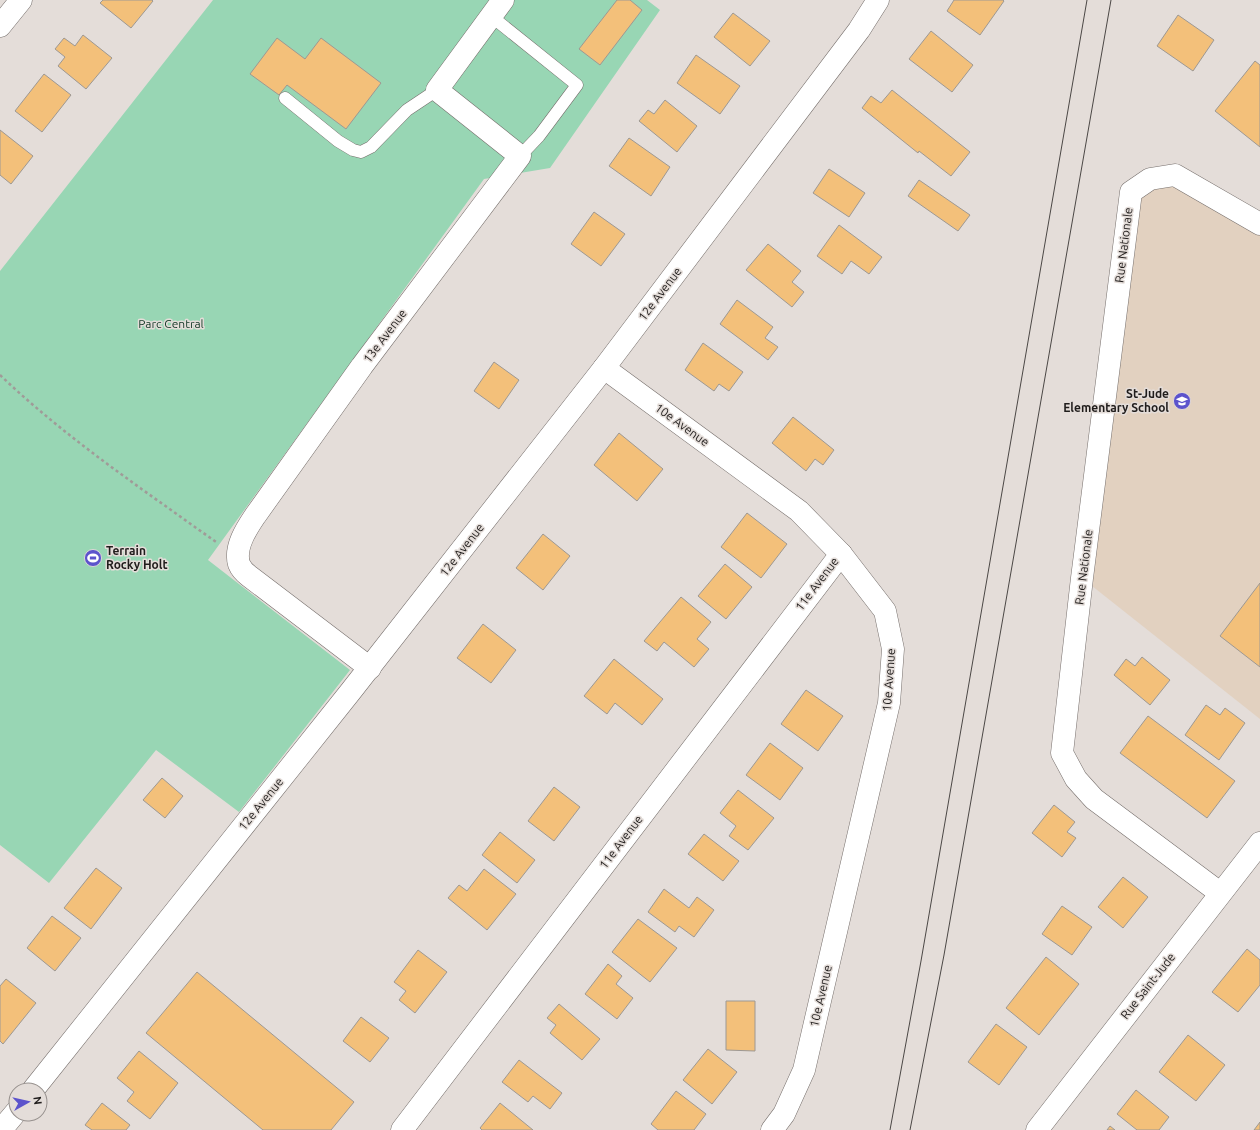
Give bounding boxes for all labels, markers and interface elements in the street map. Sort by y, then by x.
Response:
street label: Rue Nationale [1112,206,1135,283]
street label: 12e Avenue [635,264,684,323]
street label: 13e Avenue [360,306,409,365]
park label: Parc Central [138,317,204,330]
place label: St-Jude Elementary School [1063,387,1169,414]
school or university icon: St-Jude Elementary School [1172,391,1192,411]
street label: 10e Avenue [653,401,712,448]
street label: 12e Avenue [437,521,486,579]
street label: Rue Nationale [1072,528,1095,605]
place label: Terrain Rocky Holt [106,544,168,571]
sports icon: Terrain Rocky Holt [83,548,103,568]
street label: 11e Avenue [792,554,841,613]
street label: 10e Avenue [880,648,897,712]
street label: 12e Avenue [236,775,286,832]
street label: 11e Avenue [596,812,645,871]
street label: Rue Saint-Jude [1118,950,1177,1021]
street label: 10e Avenue [807,964,834,1028]
north arrow [8,1082,48,1122]
text: N [31,1096,44,1106]

